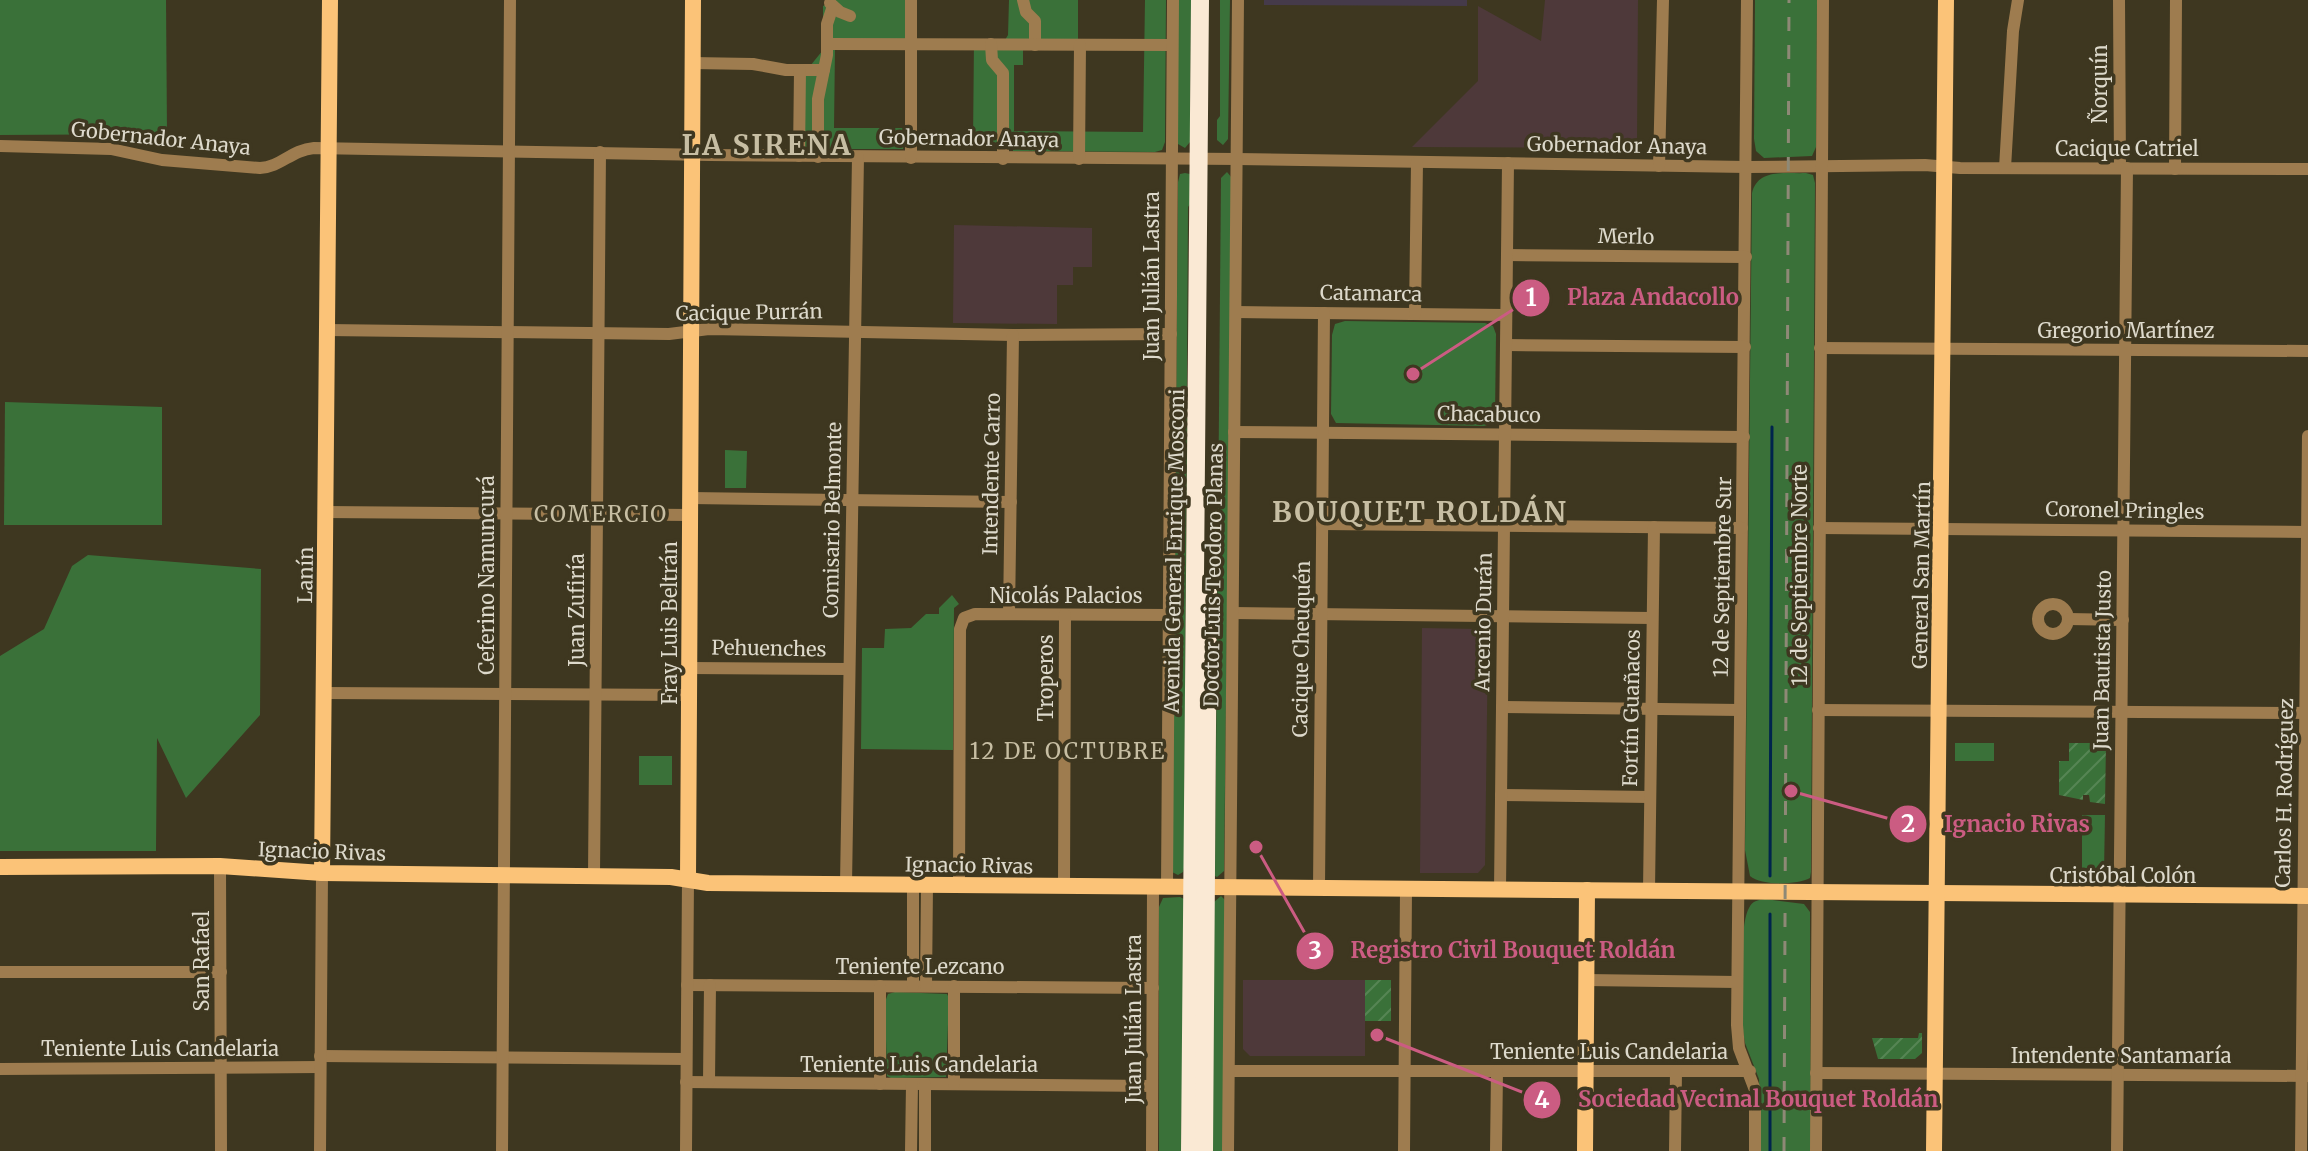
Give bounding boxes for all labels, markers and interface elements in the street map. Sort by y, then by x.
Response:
street label: Ñorquín [2086,44,2112,124]
street label: Gobernador Anaya [70,116,252,160]
street label: Gobernador Anaya [879,124,1060,152]
district label: LA SIRENA [682,127,852,163]
street label: Gobernador Anaya [1527,131,1708,159]
street label: Cacique Catriel [2055,136,2199,161]
street label: Juan Julián Lastra [1139,191,1164,362]
street label: Merlo [1598,223,1655,249]
callout: Plaza Andacollo [1511,275,1755,321]
street label: Catamarca [1320,280,1423,306]
text: 1 [1525,282,1537,313]
text: Plaza Andacollo [1567,283,1739,311]
street label: Cacique Purrán [675,298,823,326]
street label: Gregorio Martínez [2037,318,2215,343]
street label: Avenida General Enrique Mosconi [1159,388,1189,715]
street label: Intendente Carro [977,392,1005,555]
street label: Chacabuco [1437,401,1541,427]
street label: Comisario Belmonte [818,422,846,618]
street label: Doctor Luis Teodoro Planas [1198,443,1228,707]
street label: 12 de Septiembre Norte [1787,464,1812,686]
street label: Ceferino Namuncurá [474,475,499,675]
street label: 12 de Septiembre Sur [1708,476,1736,678]
street label: General San Martín [1907,481,1935,669]
district label: BOUQUET ROLDÁN [1272,494,1568,530]
street label: Coronel Pringles [2045,496,2205,524]
district label: COMERCIO [534,500,668,528]
street label: Fray Luis Beltrán [657,541,682,705]
street label: Lanín [292,546,318,604]
street label: Arcenio Durán [1469,552,1497,693]
street label: Juan Zufiría [564,553,589,668]
street label: Cacique Cheuquén [1287,560,1315,738]
street label: Juan Bautista Justo [2088,569,2116,751]
street label: Nicolás Palacios [990,583,1142,608]
street label: Fortín Guañacos [1617,629,1645,787]
street label: Pehuenches [711,634,827,662]
street label: Troperos [1033,634,1058,722]
street label: Carlos H. Rodríguez [2270,698,2298,888]
district label: 12 DE OCTUBRE [970,737,1166,765]
callout: Ignacio Rivas [1888,801,2106,847]
text: 2 [1901,808,1915,839]
text: Ignacio Rivas [1944,810,2090,838]
street label: Ignacio Rivas [257,836,387,866]
street label: Ignacio Rivas [905,851,1033,879]
street label: Cristóbal Colón [2050,863,2196,888]
street label: San Rafael [189,911,214,1011]
callout: Registro Civil Bouquet Roldán [1295,928,1692,974]
street label: Juan Julián Lastra [1121,934,1146,1105]
text: 3 [1308,935,1322,966]
text: Registro Civil Bouquet Roldán [1351,936,1675,964]
street label: Teniente Lezcano [836,954,1005,979]
street label: Teniente Luis Candelaria [41,1036,279,1061]
street label: Teniente Luis Candelaria [1490,1039,1728,1064]
street label: Intendente Santamaría [2011,1043,2232,1068]
street label: Teniente Luis Candelaria [800,1052,1038,1077]
callout: Sociedad Vecinal Bouquet Roldán [1522,1077,1955,1123]
text: 4 [1534,1084,1550,1115]
text: Sociedad Vecinal Bouquet Roldán [1578,1085,1938,1113]

